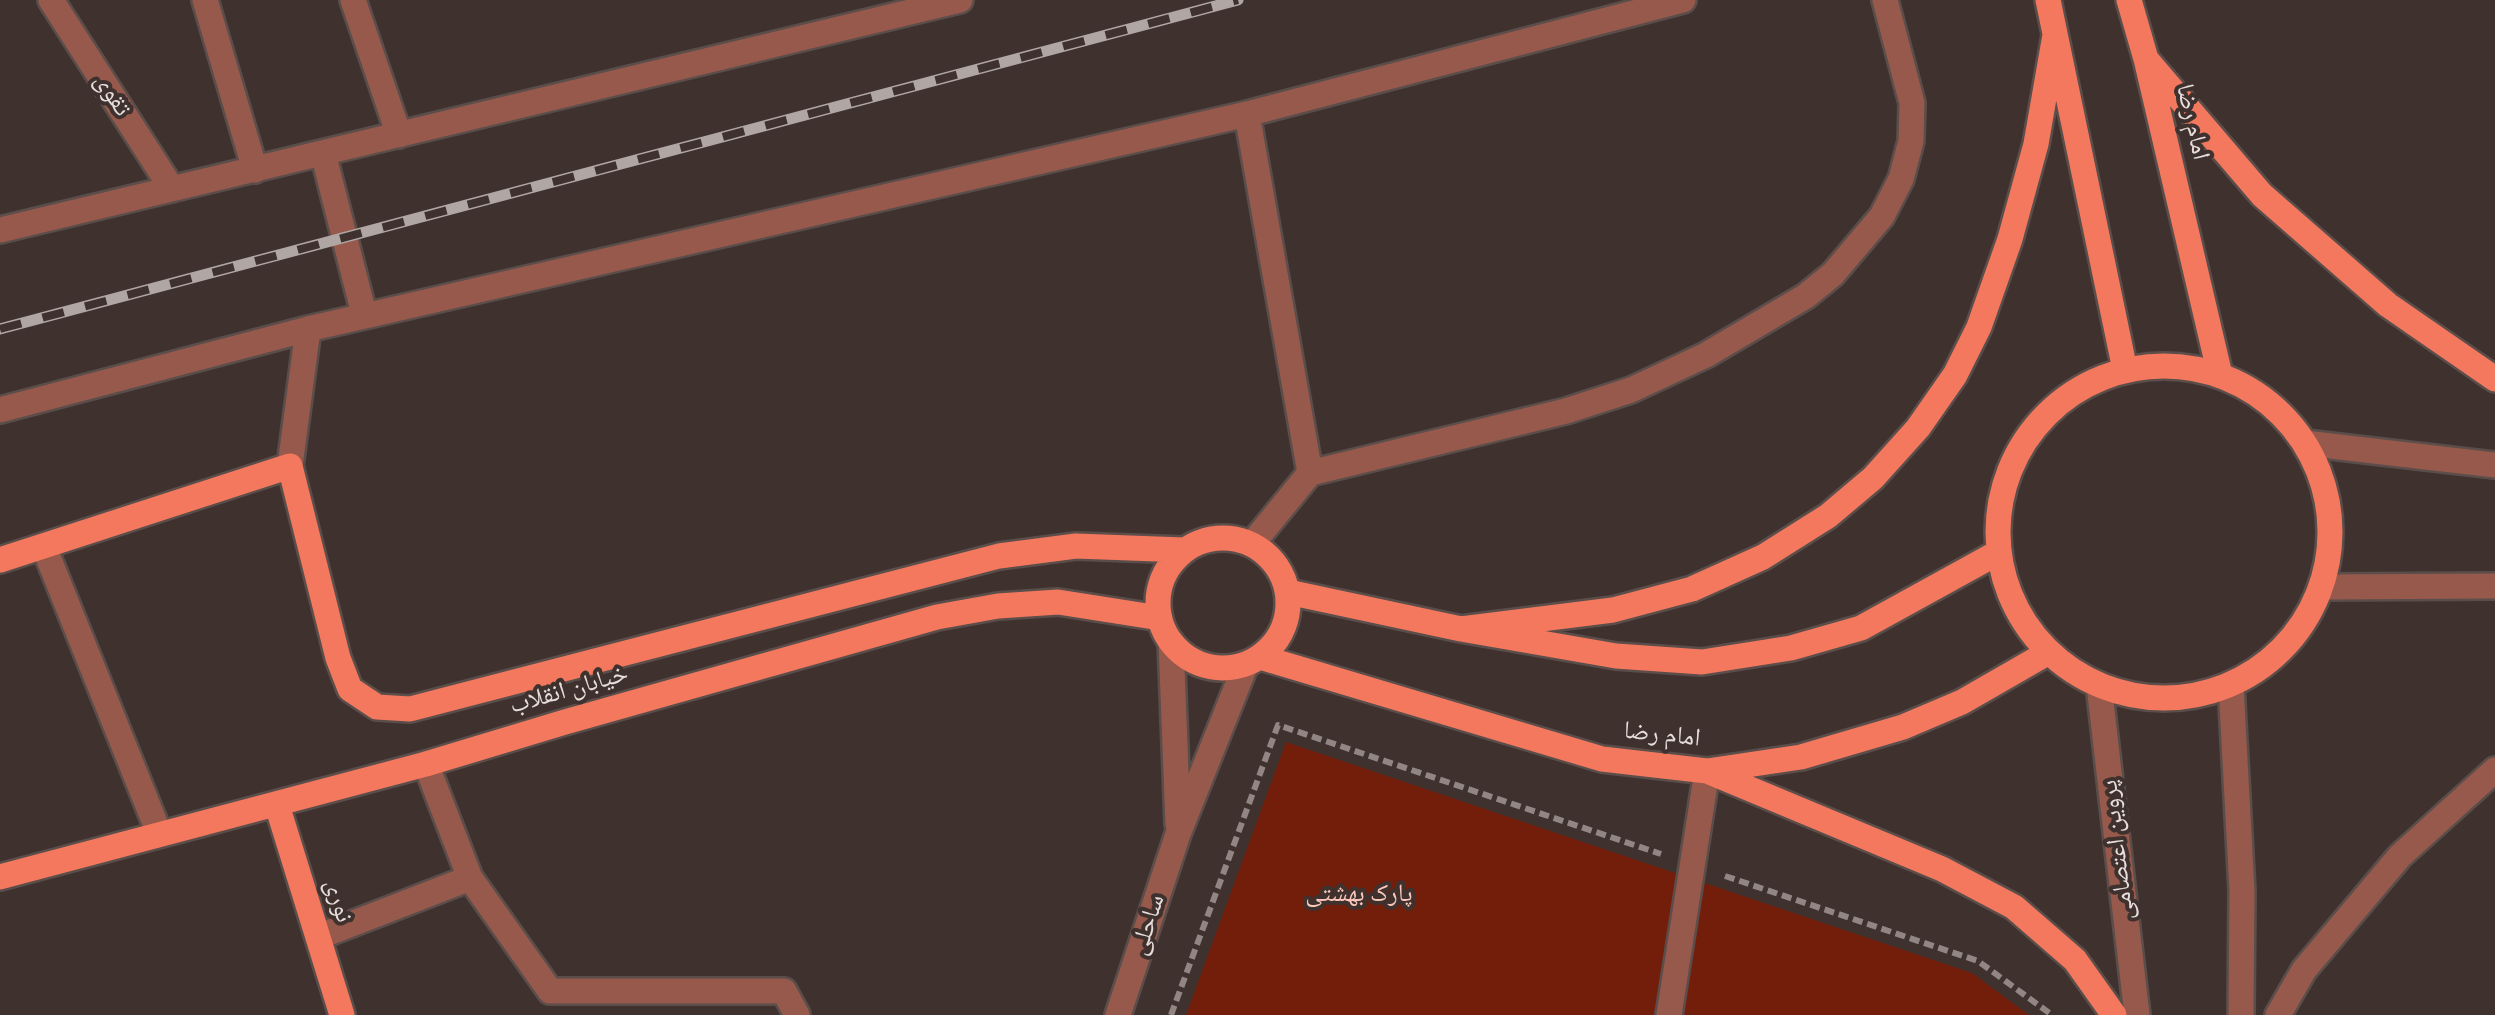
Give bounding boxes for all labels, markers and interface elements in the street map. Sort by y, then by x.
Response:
street label: تقوی [87,68,137,122]
street label: امام رضا [2169,81,2215,163]
street label: خیابان انقلاب [506,659,632,721]
street label: امام رضا [1622,716,1702,754]
street label: پروین اعتصامی [2095,778,2141,922]
street label: نوری [317,876,359,926]
park label: پارک بهشتی [1305,879,1413,909]
street label: ساحلی [1124,891,1172,959]

